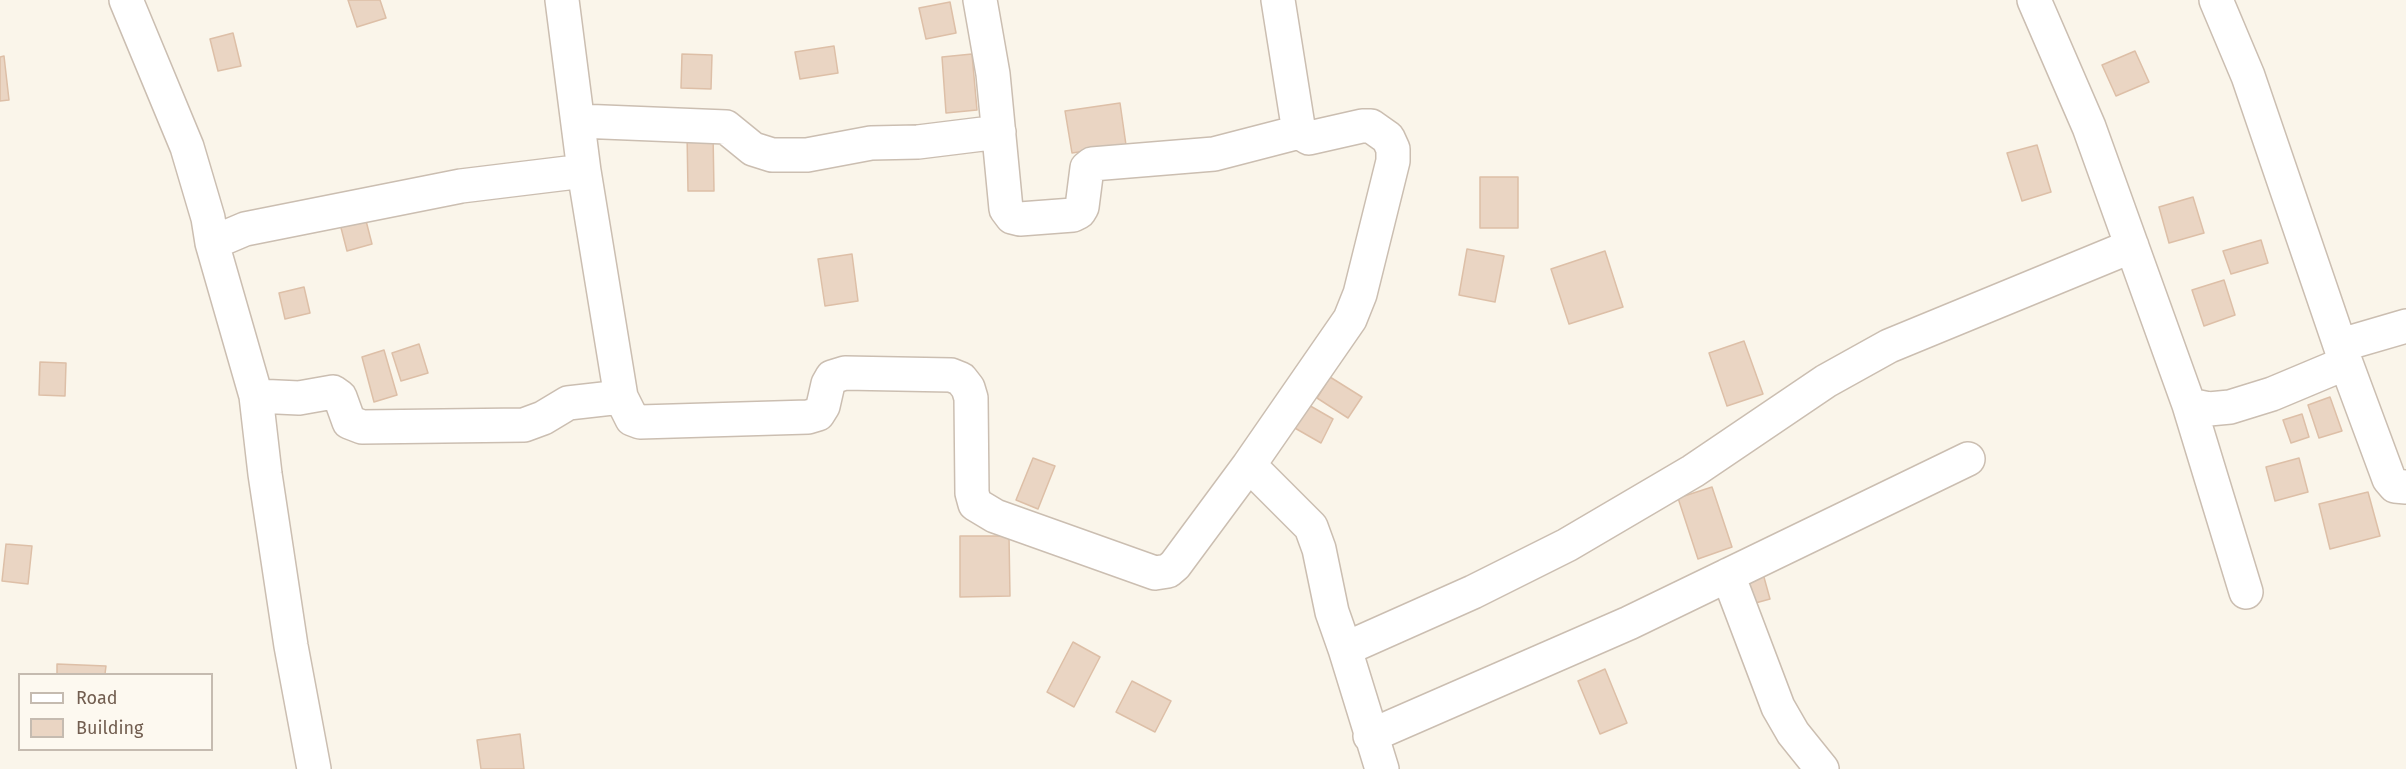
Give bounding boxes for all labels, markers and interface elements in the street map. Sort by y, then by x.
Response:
legend [18,673,213,751]
text: Road [76,687,118,709]
text: Building [76,717,143,739]

